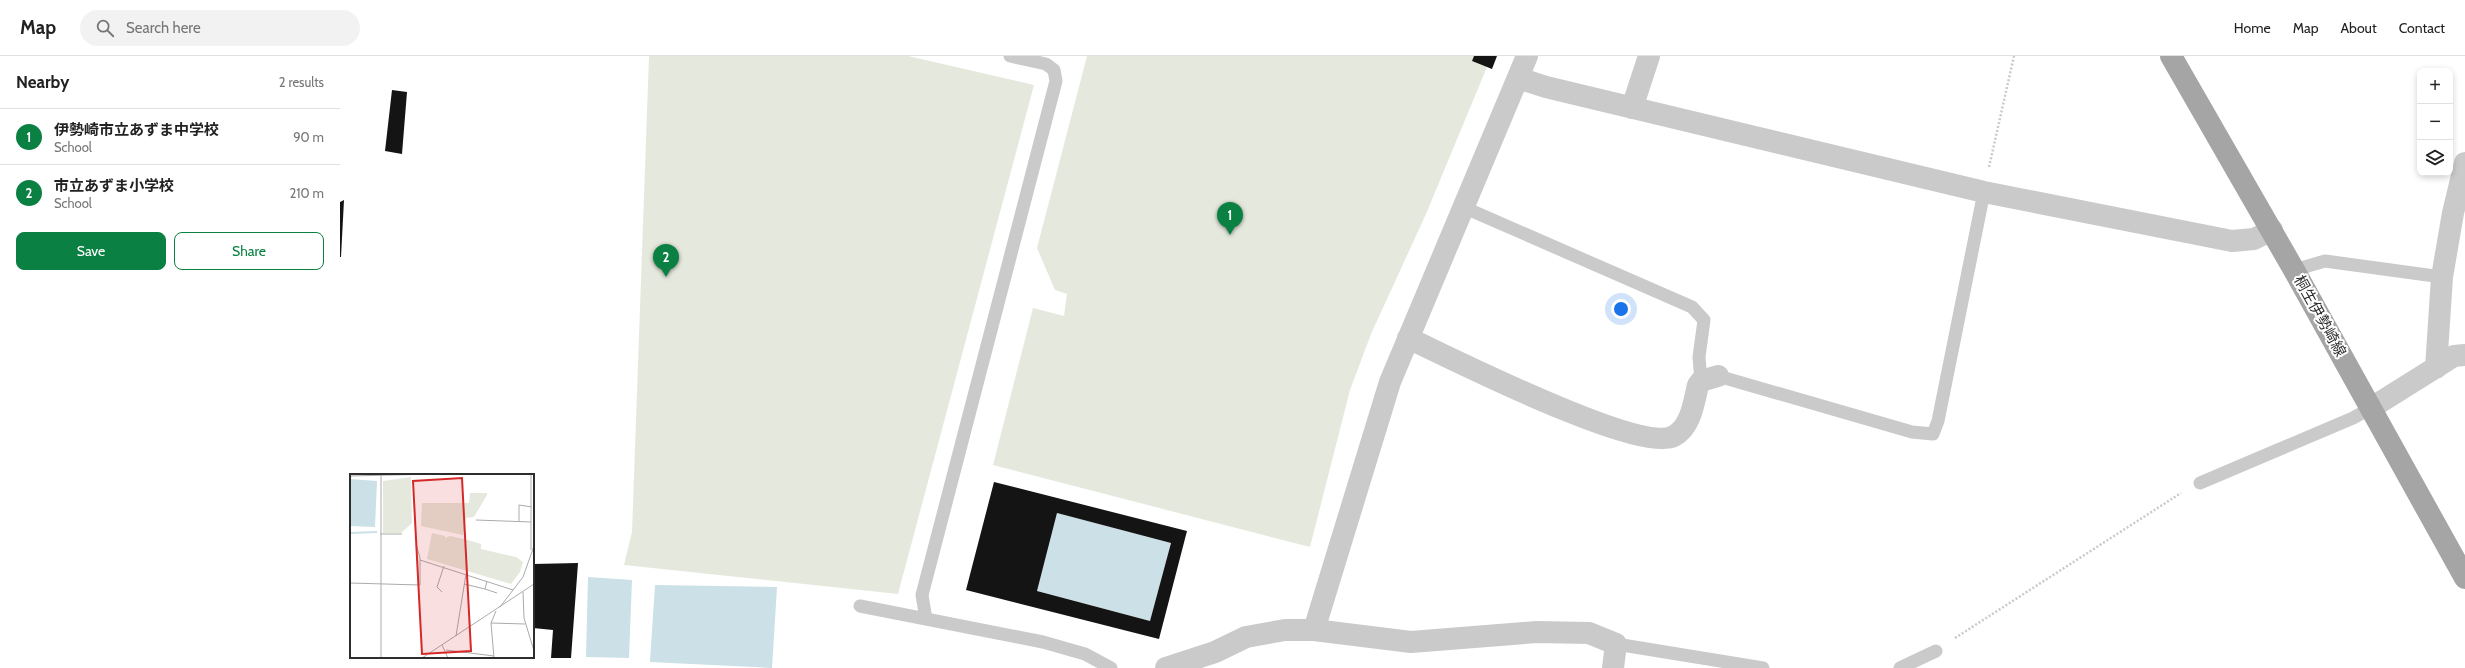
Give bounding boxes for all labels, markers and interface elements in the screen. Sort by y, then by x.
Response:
search box [80,10,360,46]
text: Map [20,16,56,39]
icon: search [94,17,116,39]
text: Search here [126,19,201,37]
text: Home [2234,19,2271,37]
text: Map [2293,19,2318,37]
text: About [2340,19,2377,37]
text: Contact [2399,19,2445,37]
map controls [2417,68,2453,176]
button: + [2417,68,2453,104]
text: Nearby [16,72,69,92]
text: 2 results [279,74,324,90]
button: − [2417,104,2453,140]
text: 伊勢崎市立あずま中学校 [54,121,219,139]
text: 1 [27,129,31,145]
text: 90 m [293,129,324,145]
text: School [54,139,92,155]
button: layers [2417,140,2453,176]
text: 市立あずま小学校 [54,177,174,195]
text: 2 [26,185,32,201]
text: 210 m [290,185,324,201]
text: School [54,195,92,211]
pin: 1 [1217,202,1243,235]
button: Save [16,232,166,270]
button: Share [174,232,324,270]
pin: 2 [653,244,679,277]
street label: 桐生伊勢崎線 [2290,272,2350,360]
your location [1611,299,1631,319]
inset map [350,474,534,658]

